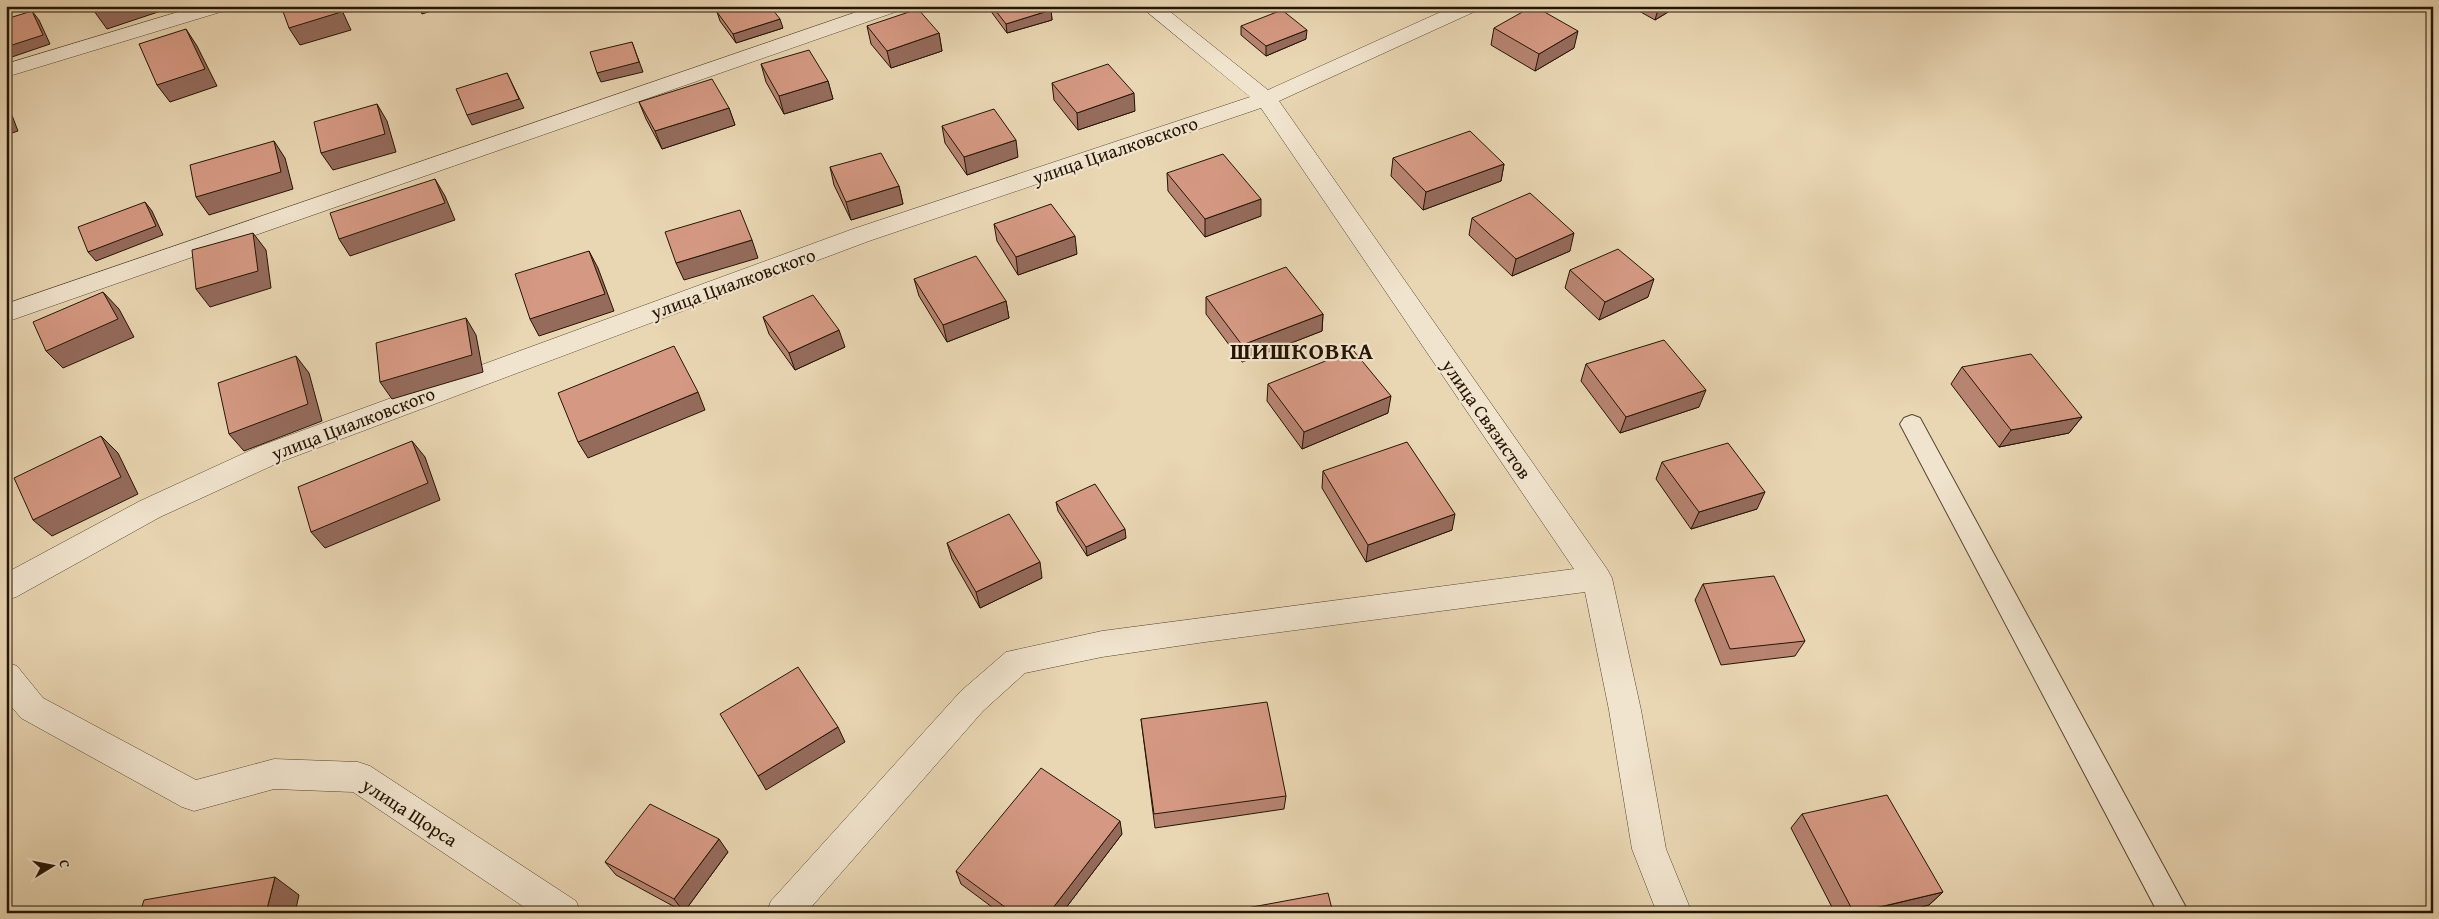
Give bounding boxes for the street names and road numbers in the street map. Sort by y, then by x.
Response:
street label: улица Циалковского [1028,109,1201,192]
street label: улица Циалковского [646,240,819,326]
street label: улица Связистов [1435,352,1539,485]
street label: улица Циалковского [266,379,439,467]
street label: улица Щорса [356,770,463,853]

